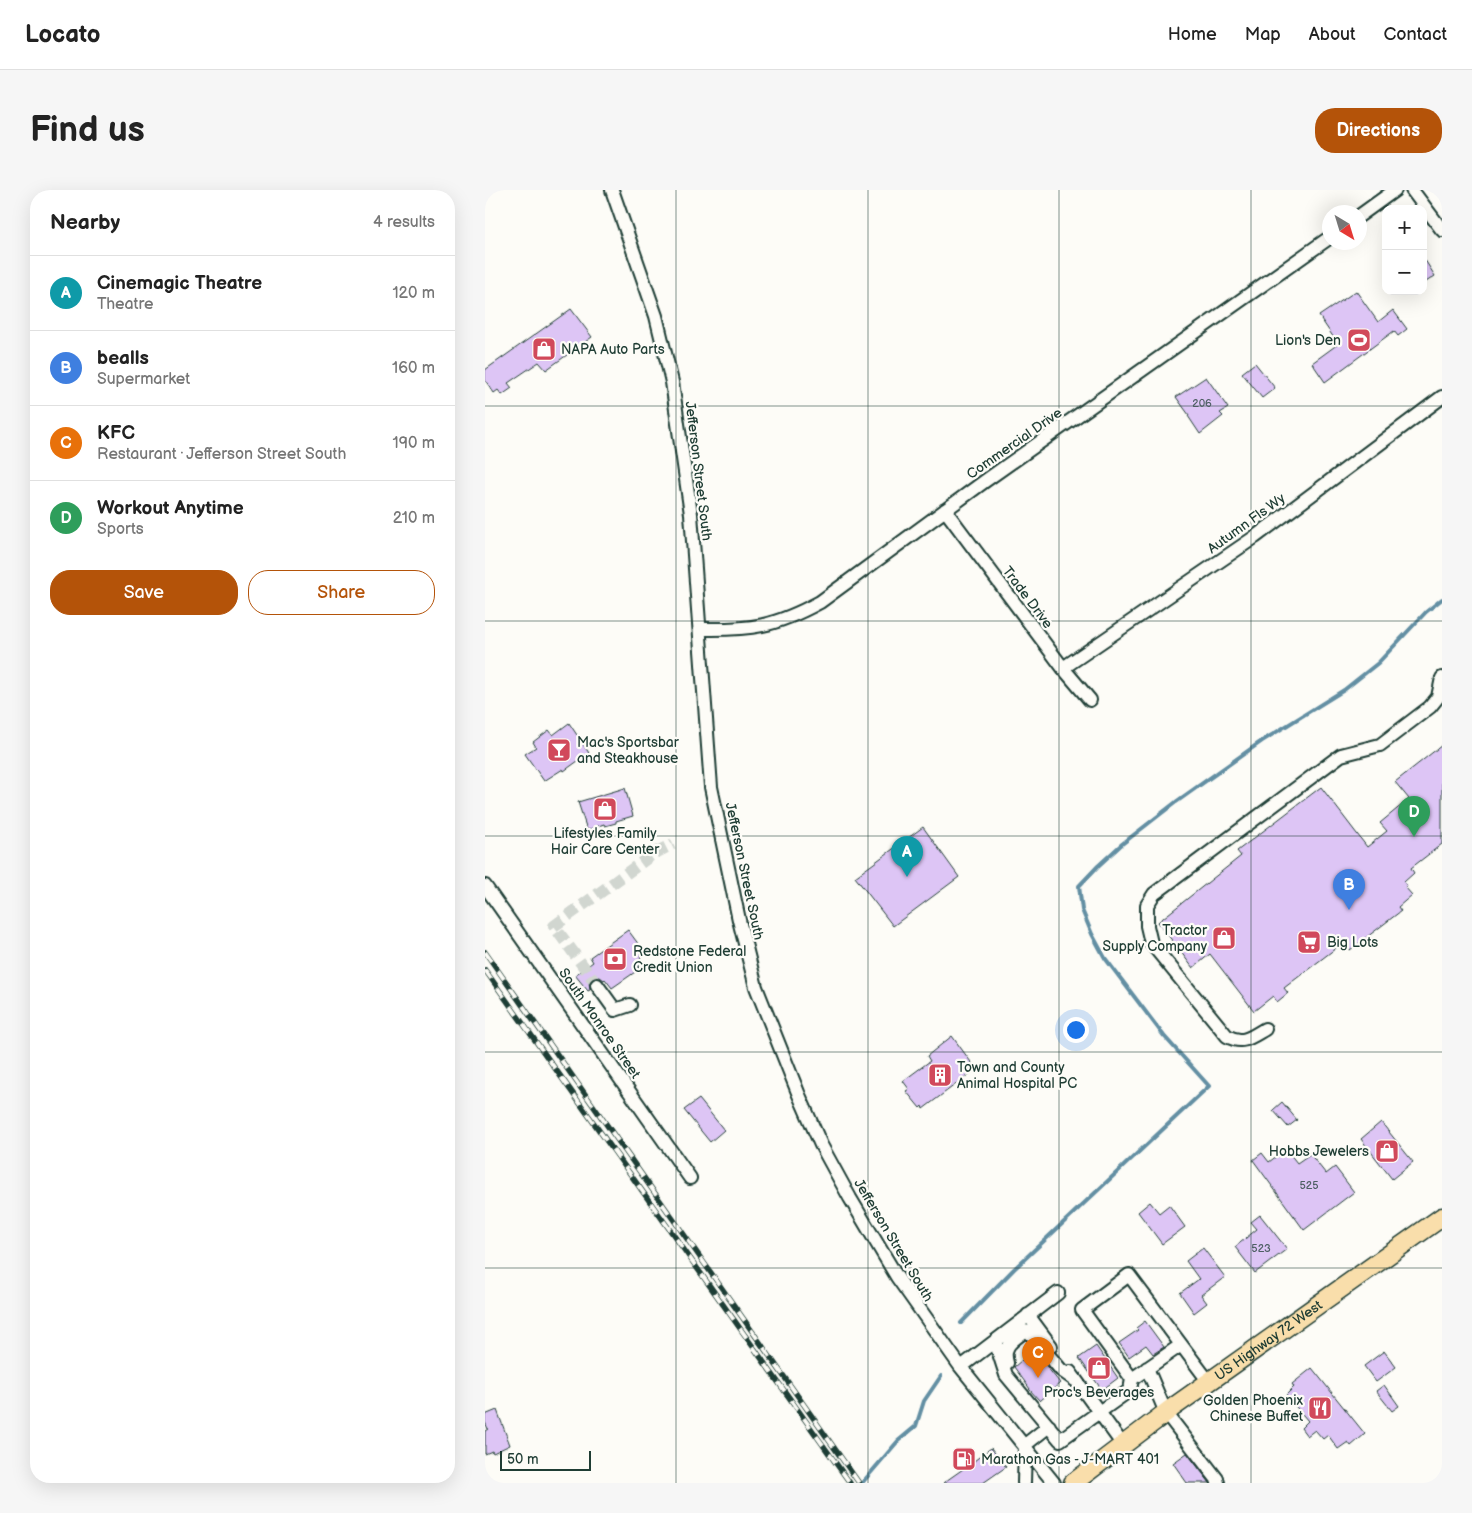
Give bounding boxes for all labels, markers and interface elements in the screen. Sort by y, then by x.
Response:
text: Locato [25,20,100,49]
text: Home [1168,24,1217,45]
text: Map [1245,24,1281,45]
text: About [1309,24,1356,45]
text: Contact [1384,24,1447,45]
button: Directions [1315,108,1442,153]
text: Find us [30,109,145,152]
north arrow [1322,205,1367,250]
map controls [1382,205,1427,295]
button: + [1382,205,1427,250]
text: Nearby [50,210,120,235]
text: 4 results [373,213,435,232]
button: − [1382,250,1427,295]
text: Cinemagic Theatre [97,272,262,295]
text: A [61,284,71,303]
text: 120 m [392,284,435,303]
text: Theatre [97,295,153,314]
sports icon: Lion's Den [1346,327,1372,353]
place label: Lion's Den [1275,332,1341,349]
shop icon: NAPA Auto Parts [531,336,557,362]
place label: NAPA Auto Parts [561,341,665,358]
text: bealls [97,347,149,370]
text: B [60,359,72,378]
text: 160 m [392,359,435,378]
text: Supermarket [97,370,190,389]
house number: 206 [1192,397,1212,410]
street label: Jefferson Street South [682,400,716,542]
street label: Commercial Drive [963,404,1065,483]
text: KFC [97,422,135,445]
text: C [60,434,72,453]
text: 190 m [393,434,435,453]
text: Restaurant · Jefferson Street South [97,445,346,464]
street label: Autumn Fls Wy [1204,489,1289,557]
text: Workout Anytime [97,497,244,520]
text: D [60,509,72,528]
text: 210 m [393,509,435,528]
text: Sports [97,520,144,539]
street label: Trade Drive [999,563,1056,632]
button: Save [50,570,238,615]
button: Share [248,570,435,615]
place label: Mac's Sportsbar and Steakhouse [577,734,680,767]
bar icon: Mac's Sportsbar and Steakhouse [546,737,572,763]
shop icon: Lifestyles Family Hair Care Center [592,796,618,822]
pin: D [1398,796,1430,837]
street label: Jefferson Street South [722,801,767,942]
place label: Lifestyles Family Hair Care Center [551,825,660,858]
pin: A [891,836,923,877]
pin: B [1333,869,1365,910]
place label: Tractor Supply Company [1102,922,1208,955]
shop icon: Tractor Supply Company [1211,925,1237,951]
supermarket icon: Big Lots [1296,929,1322,955]
place label: Big Lots [1327,934,1378,951]
place label: Redstone Federal Credit Union [633,943,746,976]
bank icon: Redstone Federal Credit Union [602,946,628,972]
street label: South Monroe Street [555,965,644,1082]
your location [1063,1017,1089,1043]
place label: Town and County Animal Hospital PC [957,1059,1077,1092]
building icon: Town and County Animal Hospital PC [927,1062,953,1088]
shop icon: Hobbs Jewelers [1374,1138,1400,1164]
place label: Hobbs Jewelers [1269,1143,1369,1160]
street label: Jefferson Street South [850,1176,937,1305]
house number: 525 [1299,1179,1319,1192]
house number: 523 [1251,1242,1271,1255]
street label: US Highway 72 West [1211,1296,1326,1384]
pin: C [1022,1337,1054,1378]
shop icon: Proc's Beverages [1086,1355,1112,1381]
place label: Proc's Beverages [1044,1384,1154,1401]
place label: Golden Phoenix Chinese Buffet [1203,1392,1304,1425]
restaurant icon: Golden Phoenix Chinese Buffet [1307,1395,1333,1421]
fuel station icon: Marathon Gas - J-MART 401 [951,1446,977,1472]
scale bar [500,1448,591,1471]
text: 50 m [507,1451,539,1468]
place label: Marathon Gas - J-MART 401 [981,1451,1159,1468]

